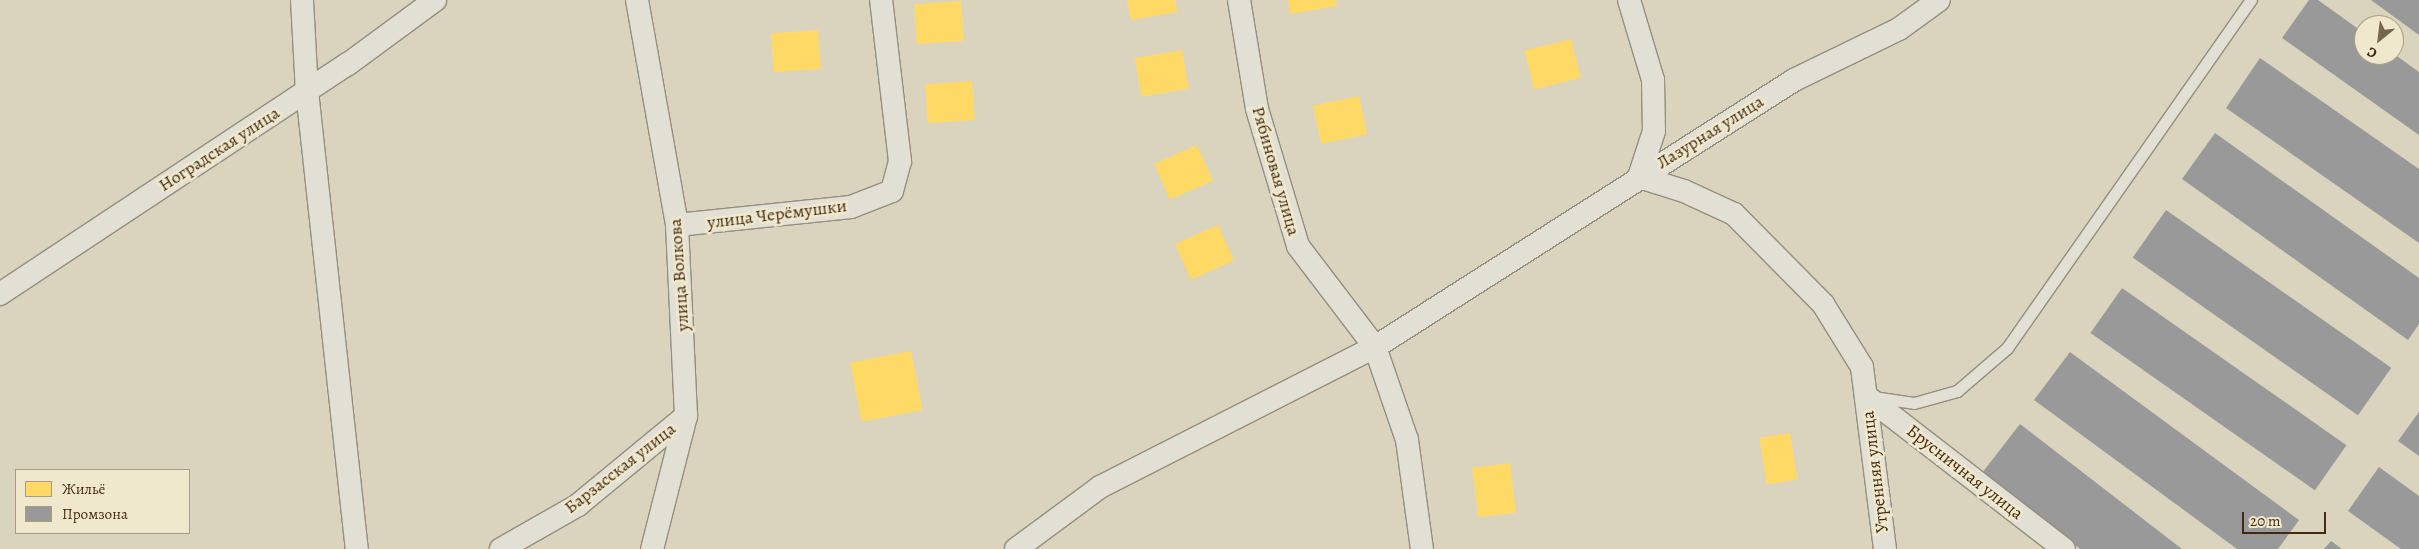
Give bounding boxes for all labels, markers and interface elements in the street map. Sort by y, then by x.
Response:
north arrow [2354,15,2404,65]
text: С [2364,42,2380,63]
street label: Лазурная улица [1653,91,1767,173]
street label: Ноградская улица [155,102,283,196]
street label: Рябиновая улица [1247,104,1305,238]
street label: улица Черёмушки [706,195,848,233]
street label: улица Волкова [664,218,694,332]
street label: Утренняя улица [1857,410,1893,534]
street label: Барзасская улица [560,418,680,518]
street label: Брусничная улица [1902,420,2028,524]
legend [15,469,190,534]
text: Жильё [62,479,105,499]
scale bar [2244,502,2328,534]
text: Промзона [62,504,128,524]
text: 20 m [2250,511,2281,531]

